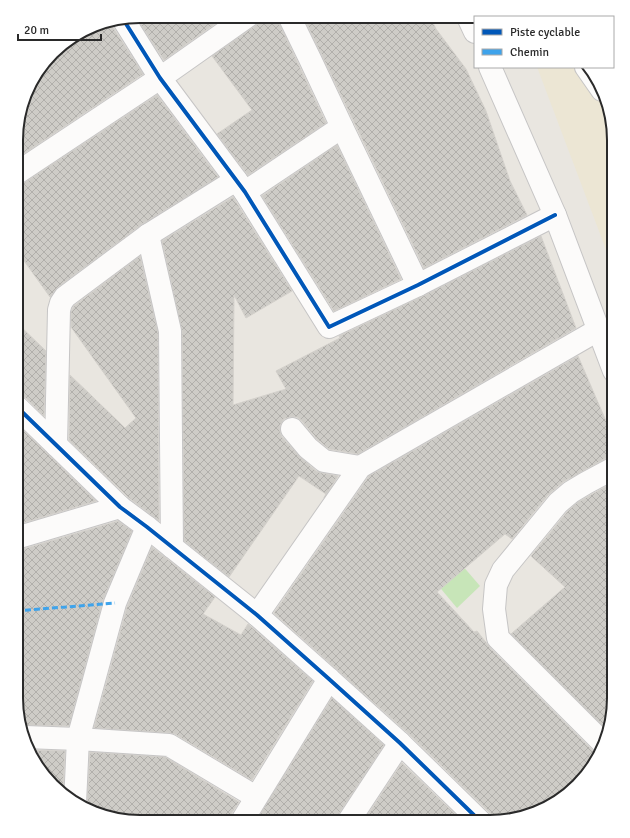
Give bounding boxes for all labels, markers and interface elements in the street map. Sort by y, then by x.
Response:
scale bar [18,16,101,42]
legend [474,16,614,68]
text: 20 m [24,23,49,38]
text: Piste cyclable [510,25,580,40]
text: Chemin [510,45,549,60]

